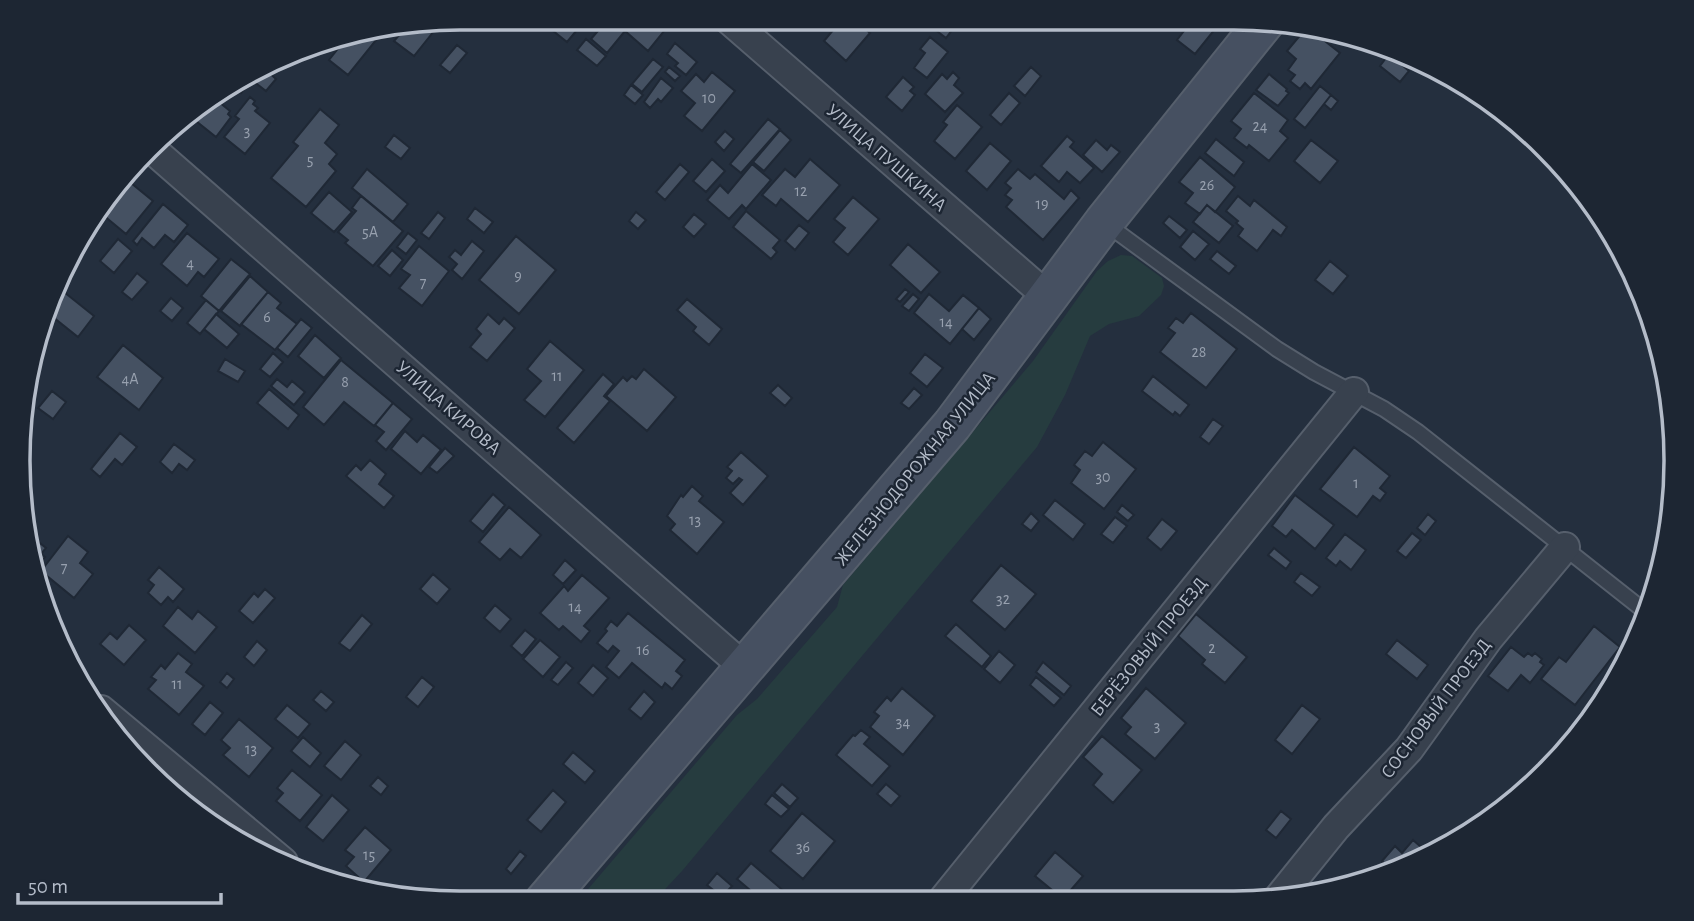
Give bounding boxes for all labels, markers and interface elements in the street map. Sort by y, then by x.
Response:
house number: 10 [702,90,716,106]
street label: УЛИЦА ПУШКИНА [822,101,950,215]
house number: 24 [1253,118,1268,134]
house number: 3 [244,123,250,139]
house number: 5 [307,152,313,168]
house number: 26 [1200,177,1214,193]
house number: 12 [795,183,807,199]
house number: 19 [1035,196,1049,212]
house number: 5А [362,224,379,240]
house number: 4 [186,255,194,271]
house number: 9 [514,268,522,284]
house number: 7 [420,275,427,291]
house number: 6 [263,309,271,325]
house number: 14 [939,314,953,330]
house number: 28 [1192,344,1206,360]
street label: УЛИЦА КИРОВА [392,358,504,459]
house number: 11 [551,368,563,384]
street label: ЖЕЛЕЗНОДОРОЖНАЯ УЛИЦА [831,369,999,569]
house number: 4А [121,371,139,387]
house number: 8 [341,374,349,390]
house number: 30 [1095,469,1111,485]
house number: 1 [1353,475,1359,491]
house number: 13 [689,512,701,528]
house number: 7 [61,560,68,576]
street label: БЕРЁЗОВЫЙ ПРОЕЗД [1087,573,1211,720]
house number: 32 [996,591,1010,607]
house number: 14 [568,599,582,615]
street label: СОСНОВЫЙ ПРОЕЗД [1377,635,1495,782]
house number: 2 [1208,640,1216,656]
house number: 16 [636,642,650,658]
house number: 11 [171,676,183,692]
house number: 34 [896,714,910,730]
house number: 3 [1154,718,1160,734]
house number: 13 [245,741,257,757]
house number: 36 [796,839,810,855]
house number: 15 [363,847,375,863]
scale bar [18,862,220,906]
text: 50 m [28,876,68,897]

